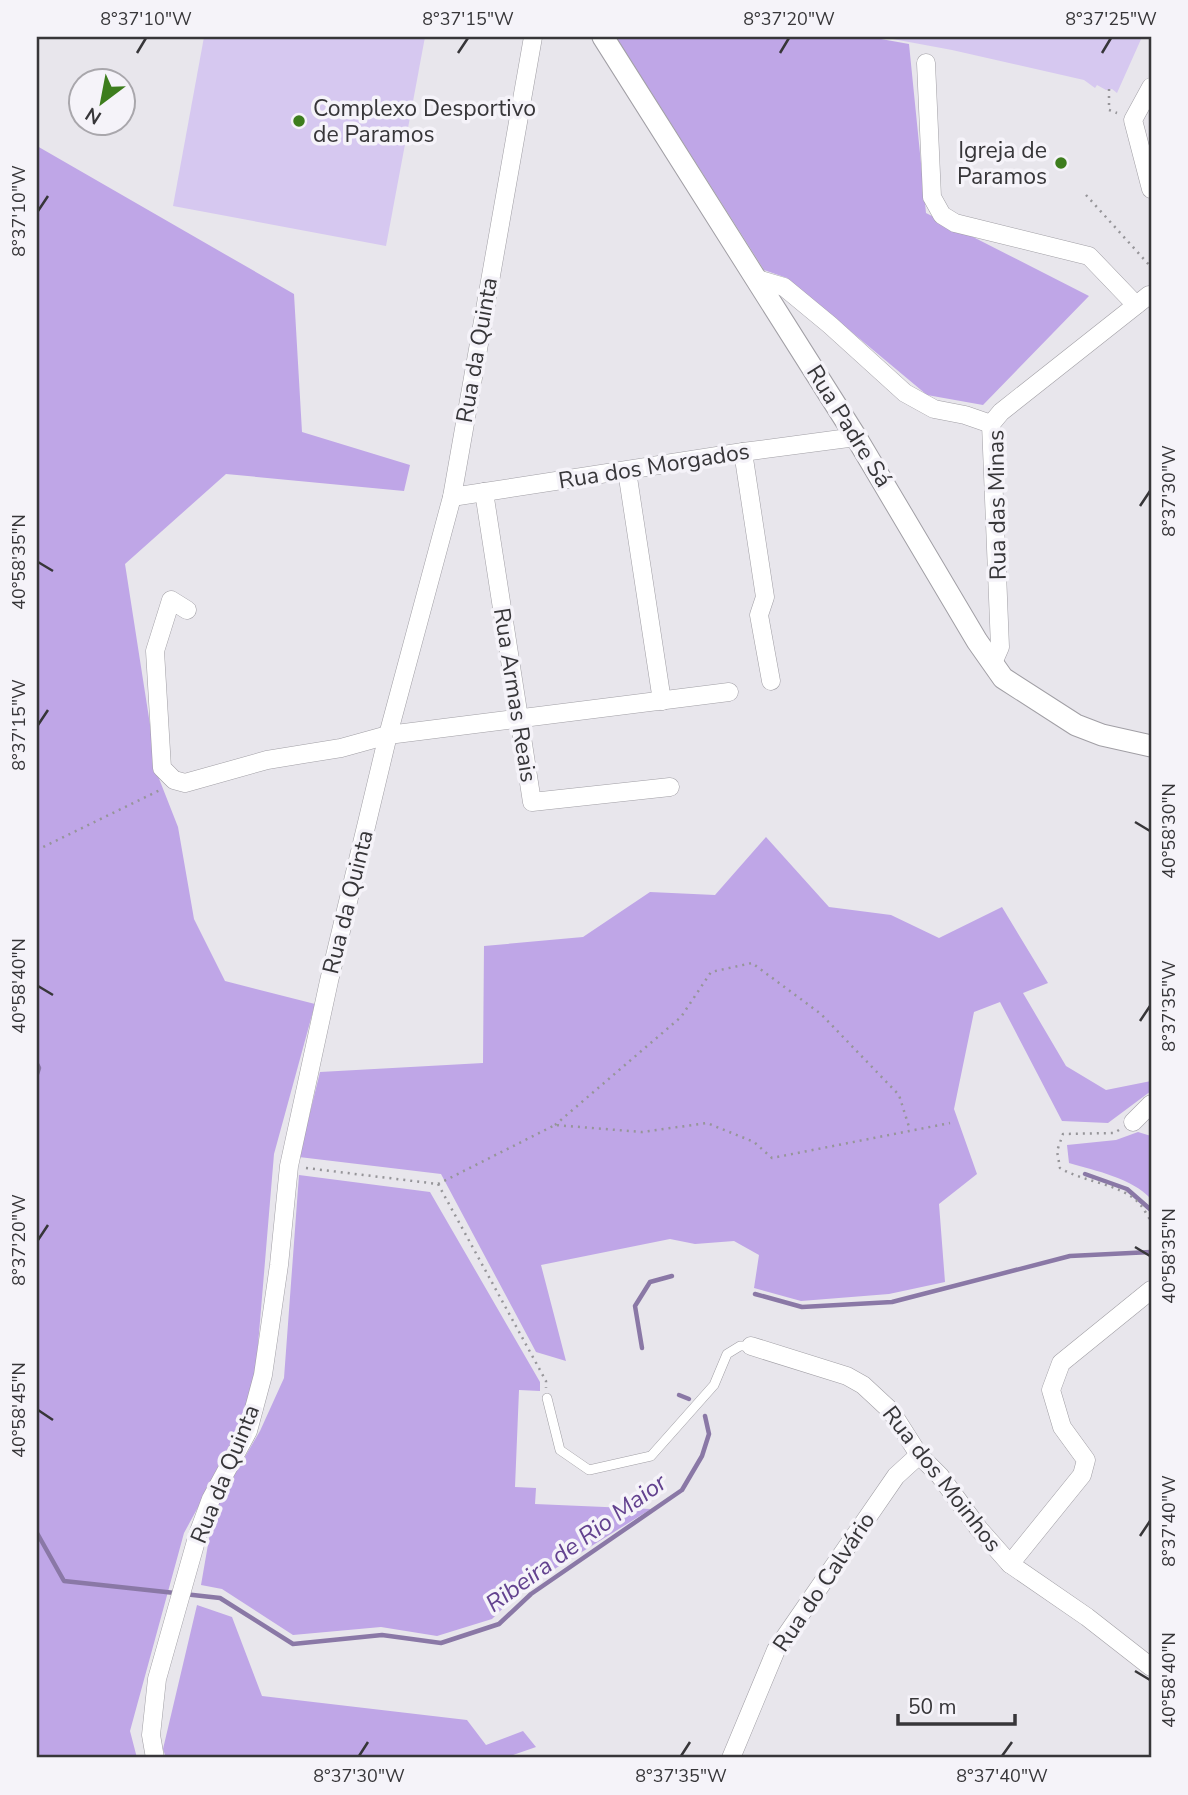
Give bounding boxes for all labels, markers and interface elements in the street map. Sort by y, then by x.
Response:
text: 8°37'10"W [100,7,192,31]
text: 8°37'15"W [422,7,514,31]
text: 8°37'20"W [743,7,835,31]
text: 8°37'25"W [1065,7,1157,31]
north arrow [66,66,136,136]
place label: Complexo Desportivo de Paramos [313,93,536,150]
text: N [81,101,106,130]
marker: Complexo Desportivo de Paramos [291,113,307,129]
place label: Igreja de Paramos [957,135,1047,192]
marker: Igreja de Paramos [1053,155,1069,171]
text: 8°37'10"W [7,165,31,257]
street label: Rua da Quinta [449,275,505,425]
street label: Rua Padre Sá [799,359,899,493]
street label: Rua das Minas [980,430,1014,580]
street label: Rua dos Morgados [556,436,752,496]
text: 8°37'30"W [1157,445,1181,537]
text: 40°58'35"N [7,514,31,610]
street label: Rua Armas Reais [486,606,544,784]
text: 8°37'15"W [7,679,31,771]
text: 40°58'30"N [1157,783,1181,879]
street label: Rua da Quinta [315,827,381,977]
text: 40°58'40"N [7,938,31,1034]
text: 8°37'35"W [1157,960,1181,1052]
text: 8°37'20"W [7,1194,31,1286]
text: 40°58'35"N [1157,1208,1181,1304]
text: 40°58'45"N [7,1362,31,1458]
street label: Rua da Quinta [183,1400,267,1548]
street label: Rua dos Moinhos [875,1400,1009,1558]
water label: Ribeira de Rio Maior [479,1466,674,1619]
text: 8°37'40"W [1157,1475,1181,1567]
street label: Rua do Calvário [766,1506,882,1658]
text: 40°58'40"N [1157,1632,1181,1728]
scale bar [898,1683,1015,1727]
text: 50 m [908,1693,957,1721]
text: 8°37'30"W [313,1764,405,1788]
text: 8°37'35"W [635,1764,727,1788]
text: 8°37'40"W [956,1764,1048,1788]

